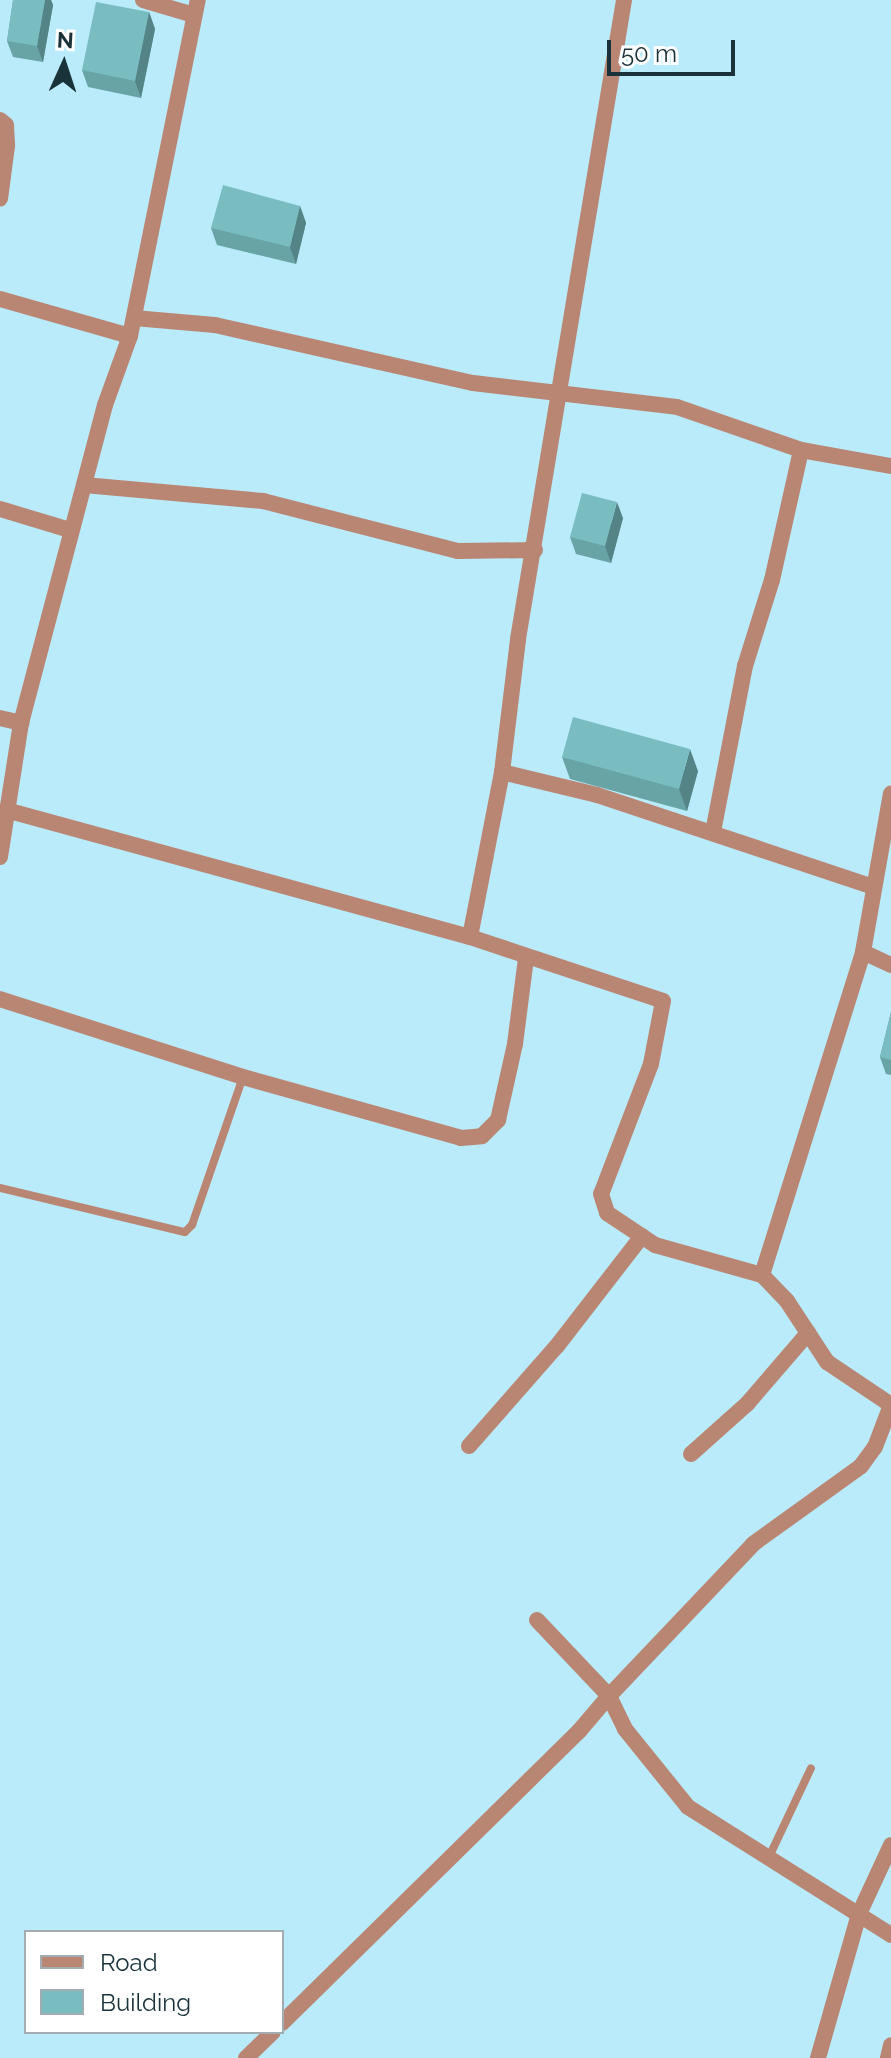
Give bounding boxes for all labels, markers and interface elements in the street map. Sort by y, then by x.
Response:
north arrow [24,24,104,104]
scale bar [611,24,739,74]
text: N [56,27,74,53]
text: 50 m [621,39,677,68]
legend [24,1930,284,2034]
text: Road [100,1948,158,1977]
text: Building [100,1988,191,2017]

